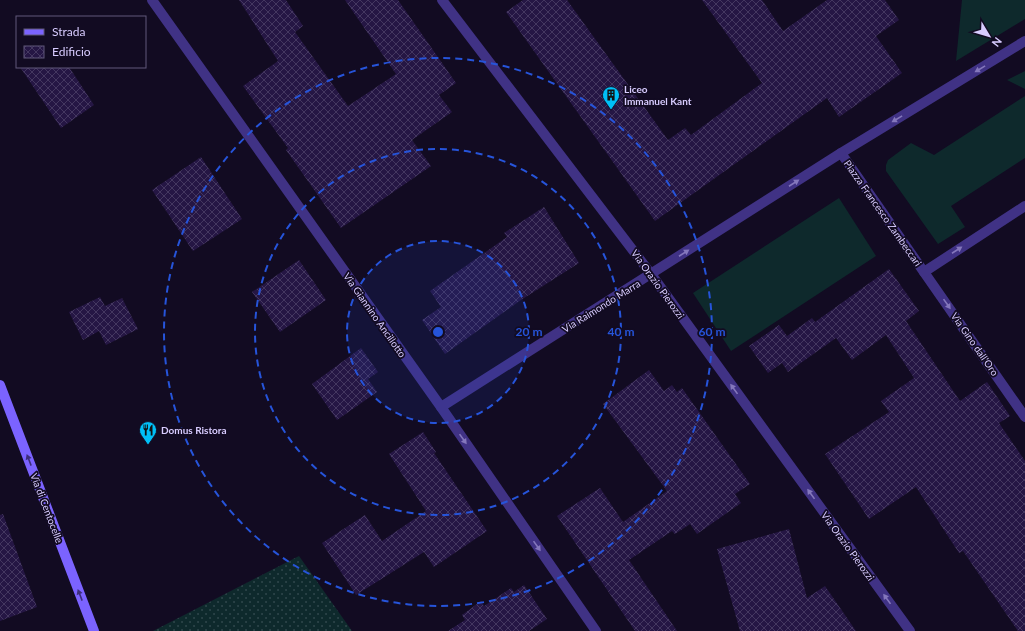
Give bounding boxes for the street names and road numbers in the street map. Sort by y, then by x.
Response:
street label: Piazza Francesco Zambeccari [842,158,924,268]
street label: Via Orazio Pierozzi [629,247,687,321]
street label: Via Giannino Ancillotto [341,270,409,360]
street label: Via Raimondo Marra [560,277,642,335]
street label: Via Gino dall'Oro [949,310,1001,378]
street label: Via di Centocelle [28,471,66,545]
street label: Via Orazio Pierozzi [819,509,877,583]

